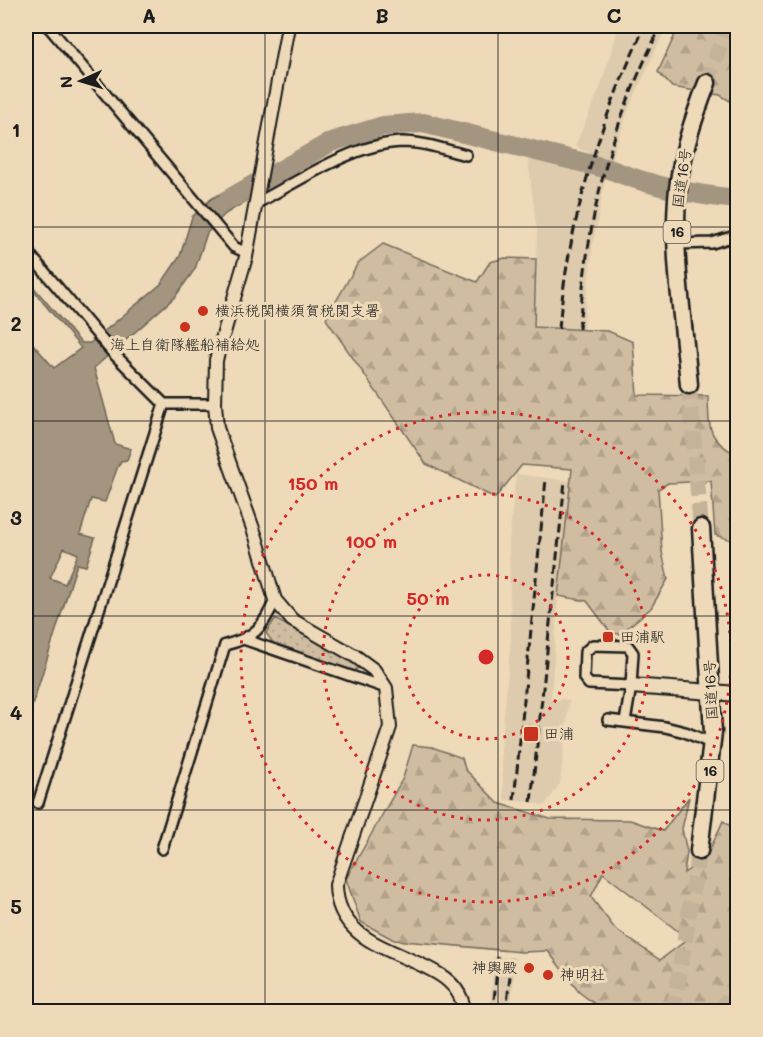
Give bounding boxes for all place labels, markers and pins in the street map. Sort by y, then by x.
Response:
place label: 横浜税関横須賀税関支署 [215,300,380,320]
marker: 横浜税関横須賀税関支署 [196,304,210,318]
marker: 海上自衛隊艦船補給処 [178,320,192,334]
place label: 海上自衛隊艦船補給処 [110,334,260,354]
place label: 田浦駅 [620,626,665,646]
marker: 田浦駅 [601,630,615,644]
centre of rings [476,647,496,667]
place label: 田浦 [544,723,574,743]
marker: 田浦 [522,725,540,743]
place label: 神輿殿 [472,957,517,977]
marker: 神輿殿 [522,961,536,975]
place label: 神明社 [560,964,605,984]
marker: 神明社 [541,968,555,982]

